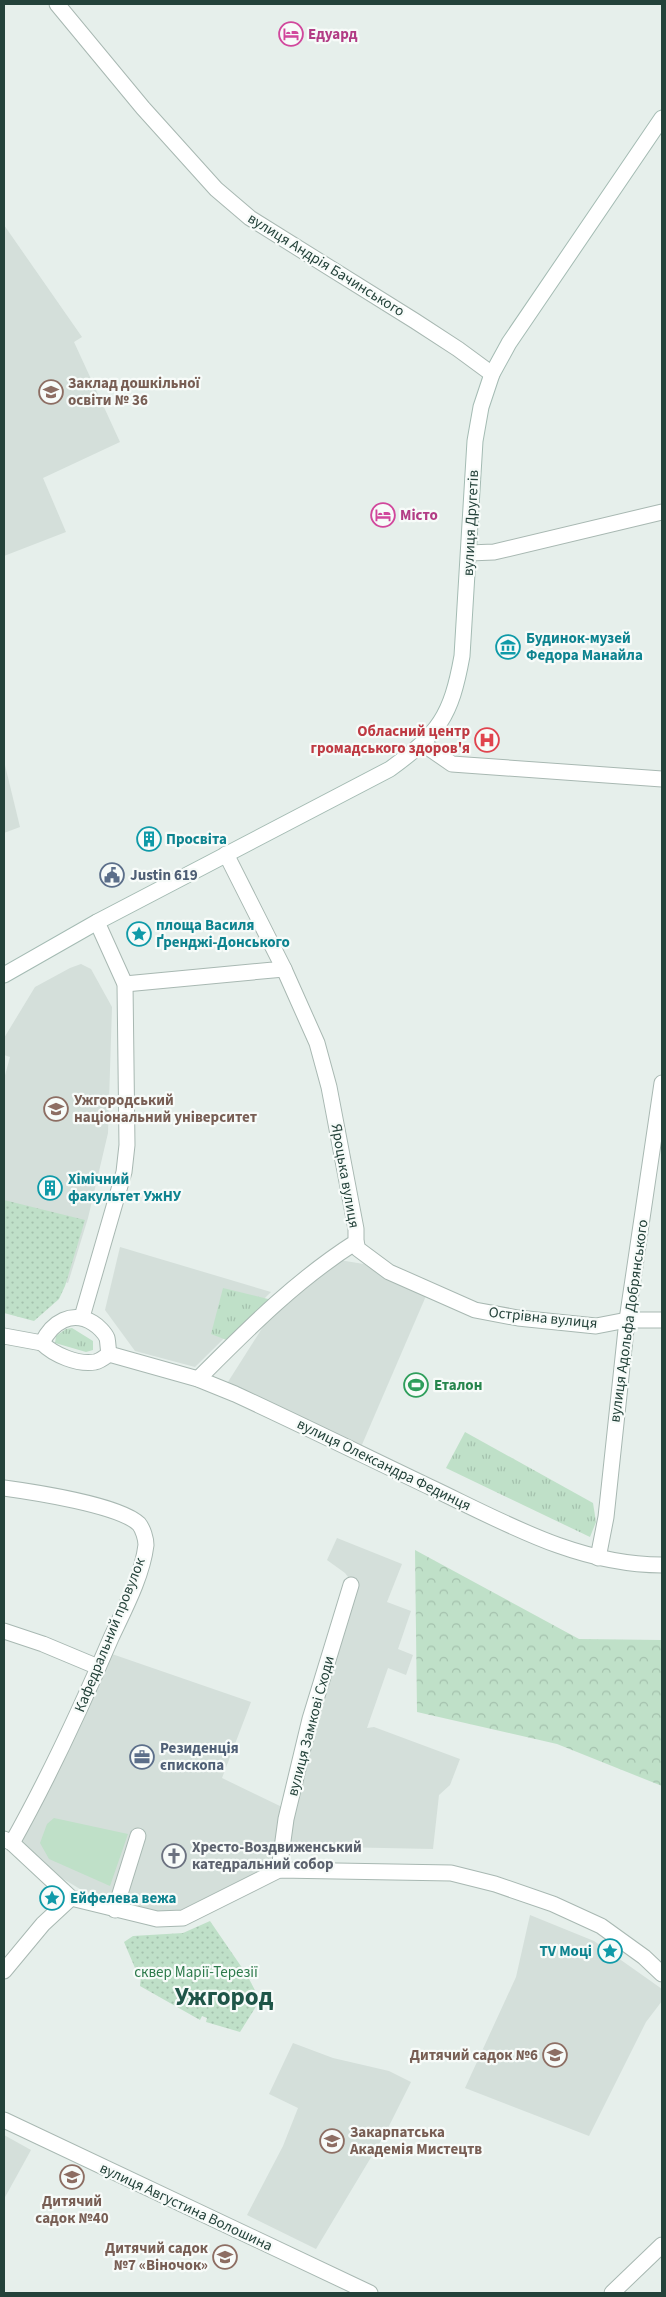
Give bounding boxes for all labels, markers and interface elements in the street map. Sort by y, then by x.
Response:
hotel icon: Едуард [278,21,304,47]
place label: Едуард [308,24,358,45]
street label: вулиця Андрія Бачинського [243,208,409,322]
place label: Заклад дошкільної освіти № 36 [68,373,201,411]
school or university icon: Заклад дошкільної освіти № 36 [38,379,64,405]
street label: вулиця Другетів [458,469,484,577]
hotel icon: Місто [370,502,396,528]
place label: Місто [400,505,438,526]
place label: Будинок-музей Федора Манайла [526,628,643,666]
museum icon: Будинок-музей Федора Манайла [495,634,521,660]
place label: Обласний центр громадського здоров'я [310,721,470,759]
hospital icon: Обласний центр громадського здоров'я [474,727,500,753]
building icon: Просвіта [136,826,162,852]
place label: Просвіта [166,829,227,850]
public building icon: Justin 619 [99,862,125,888]
place label: Justin 619 [130,865,198,886]
place label: площа Василя Ґренджі-Донського [156,915,290,953]
place icon: площа Василя Ґренджі-Донського [126,921,152,947]
place label: Ужгородський національний університет [74,1090,257,1128]
school or university icon: Ужгородський національний університет [43,1096,69,1122]
street label: Яроцька вулиця [325,1122,365,1230]
place label: Хімічний факультет УжНУ [68,1169,182,1207]
building icon: Хімічний факультет УжНУ [37,1175,63,1201]
street label: вулиця Адольфа Добрянського [604,1218,654,1424]
street label: Острівна вулиця [488,1302,598,1334]
sports icon: Еталон [403,1372,429,1398]
place label: Еталон [434,1375,482,1396]
street label: вулиця Олександра Фединця [293,1414,475,1516]
street label: Кафедральний провулок [69,1554,151,1715]
street label: вулиця Замкові Сходи [282,1653,340,1799]
place label: Резиденція єпископа [160,1738,239,1776]
office icon: Резиденція єпископа [129,1744,155,1770]
place label: Хресто-Воздвиженський катедральний собор [192,1837,362,1875]
church icon: Хресто-Воздвиженський катедральний собор [161,1843,187,1869]
place icon: Ейфелева вежа [39,1885,65,1911]
place label: Ейфелева вежа [70,1888,176,1909]
place icon: TV Моці [597,1938,623,1964]
place label: TV Моці [539,1941,592,1962]
park label: сквер Марії-Терезії [134,1962,258,1983]
district label: Ужгород [175,1979,274,2015]
school or university icon: Дитячий садок №6 [542,2042,568,2068]
place label: Дитячий садок №6 [410,2045,538,2066]
place label: Закарпатська Академія Мистецтв [349,2122,482,2160]
school or university icon: Закарпатська Академія Мистецтв [319,2128,345,2154]
street label: вулиця Августина Волошина [96,2158,276,2256]
school or university icon: Дитячий садок №40 [59,2164,85,2190]
place label: Дитячий садок №40 [35,2191,109,2229]
place label: Дитячий садок №7 «Віночок» [105,2238,209,2276]
school or university icon: Дитячий садок №7 «Віночок» [212,2244,238,2270]

